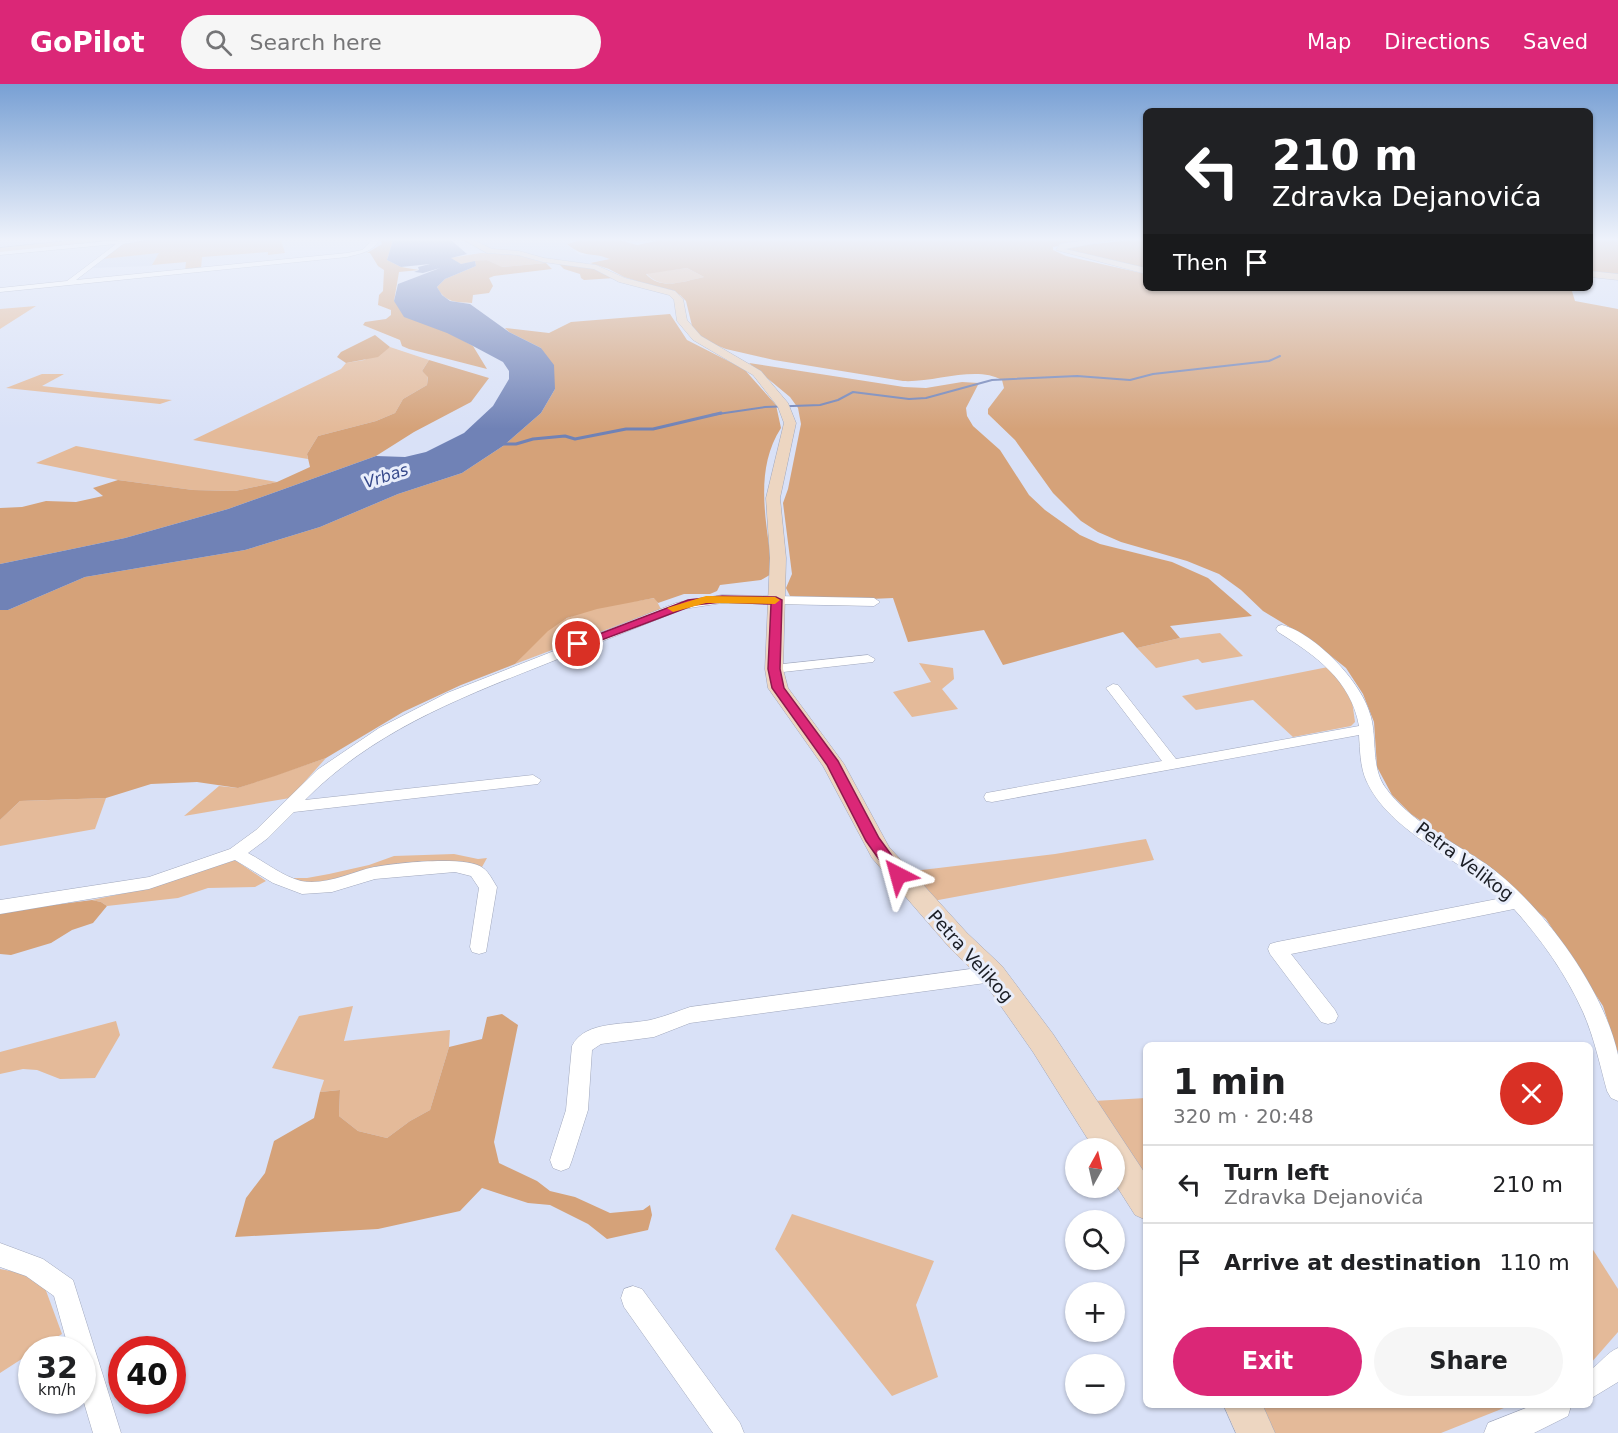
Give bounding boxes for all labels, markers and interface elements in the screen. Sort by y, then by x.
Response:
search box [181,15,601,69]
text: GoPilot [30,26,145,59]
icon: search [202,26,235,59]
text: Search here [250,30,382,55]
text: Map [1307,30,1351,54]
text: Directions [1384,30,1490,54]
text: Saved [1523,30,1588,54]
text: 210 m [1272,131,1418,180]
icon: left [1173,132,1251,210]
text: Zdravka Dejanovića [1272,181,1542,212]
icon: arrive [1240,246,1273,279]
text: Then [1173,250,1228,275]
water label: Vrbas [361,460,411,492]
pin [552,618,603,669]
icon: arrive [561,627,594,660]
street label: Petra Velikog [1412,817,1518,905]
position arrow [866,843,930,907]
street label: Petra Velikog [924,906,1018,1006]
text: 1 min [1173,1061,1286,1102]
button: close [1500,1062,1563,1125]
text: 320 m · 20:48 [1173,1104,1314,1128]
north arrow [1065,1138,1125,1198]
map controls [1065,1138,1125,1414]
text: Turn left [1224,1160,1329,1185]
icon: left [1173,1168,1206,1201]
text: 210 m [1493,1172,1563,1197]
text: Zdravka Dejanovića [1224,1185,1424,1209]
button: search [1065,1210,1125,1270]
icon: arrive [1173,1246,1206,1279]
text: Arrive at destination [1224,1250,1481,1275]
text: 110 m [1499,1250,1570,1275]
button: + [1065,1282,1125,1342]
button: Exit [1173,1327,1362,1396]
button: Share [1374,1327,1563,1396]
speed limit sign: 40 [108,1336,186,1414]
text: 32 [36,1350,78,1385]
button: − [1065,1354,1125,1414]
text: km/h [38,1381,76,1399]

